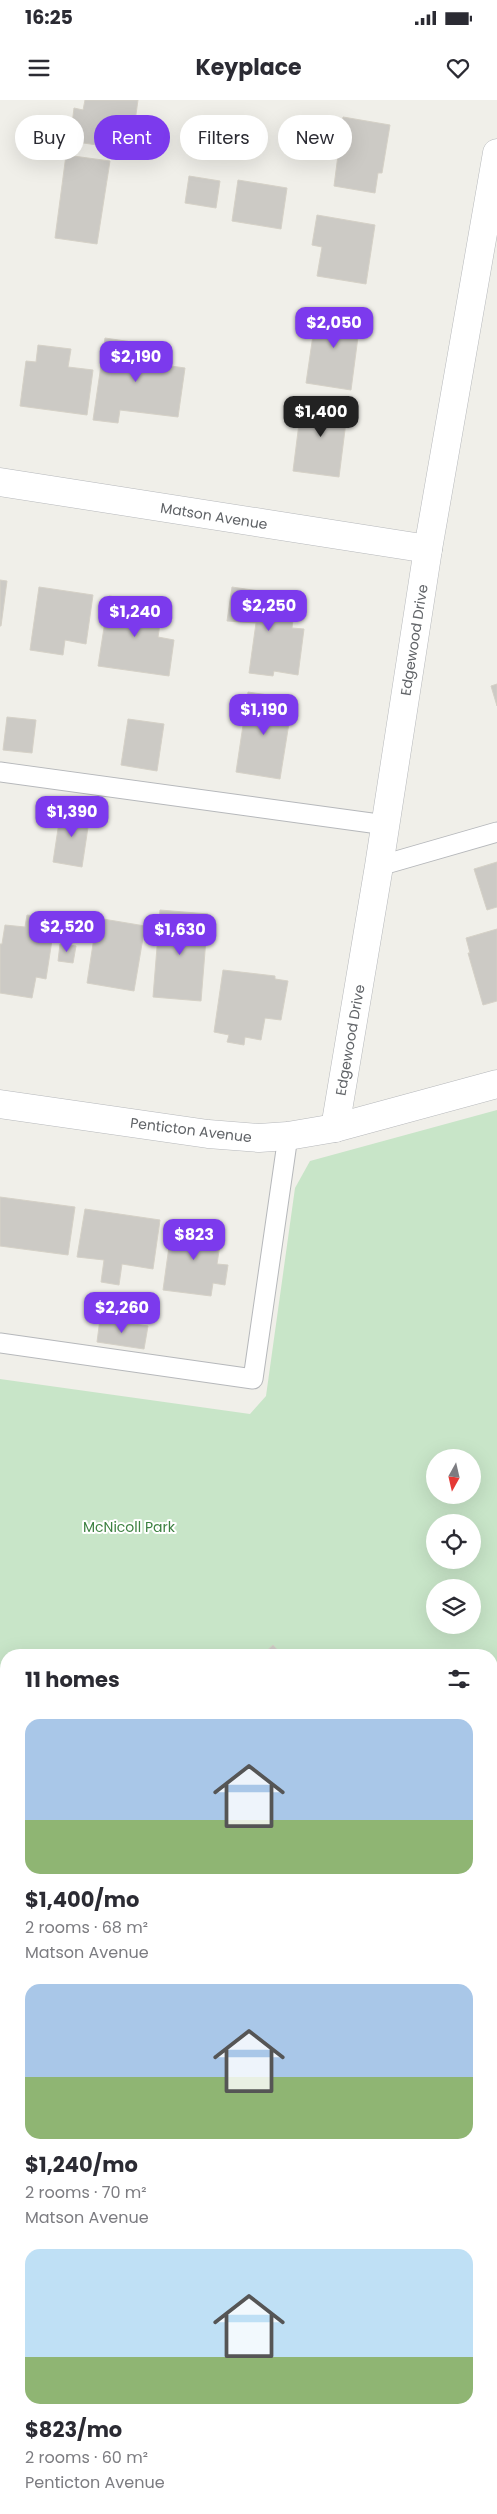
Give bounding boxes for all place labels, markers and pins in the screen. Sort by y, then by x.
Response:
pin: $2,050 [293,306,375,349]
pin: $2,190 [95,340,177,383]
pin: $1,400 [280,396,362,438]
pin: $2,250 [228,590,310,632]
pin: $1,240 [94,596,176,638]
pin: $1,190 [223,694,305,736]
pin: $1,390 [31,796,113,838]
pin: $2,520 [26,910,108,953]
pin: $1,630 [139,914,221,956]
pin: $823 [164,1218,224,1261]
pin: $2,260 [81,1292,163,1334]

